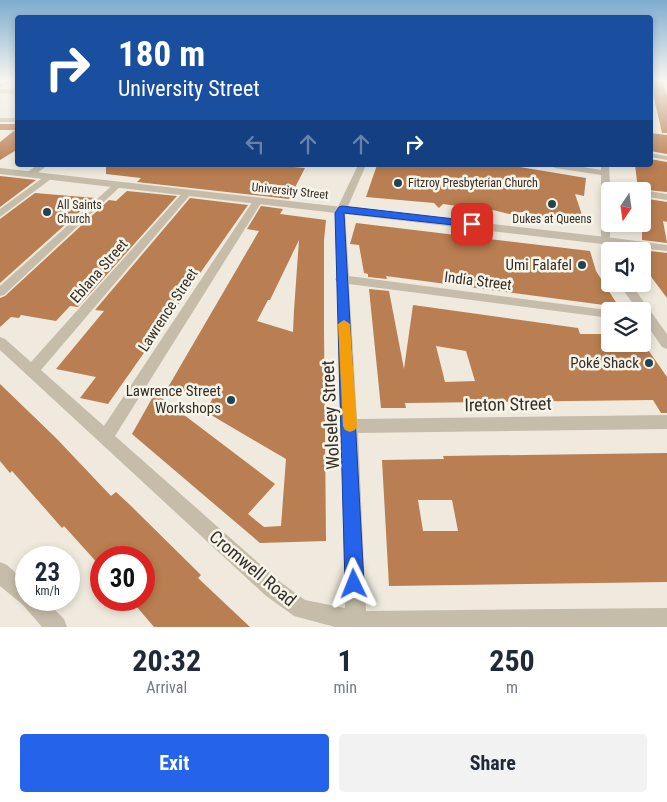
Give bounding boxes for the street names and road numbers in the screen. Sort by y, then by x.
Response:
street label: University Street [251,180,330,202]
street label: Eblana Street [66,235,132,307]
street label: Lawrence Street [134,265,202,355]
street label: India Street [443,268,513,294]
street label: Wolseley Street [317,360,343,470]
street label: Ireton Street [464,393,552,415]
street label: Cromwell Road [205,526,301,610]

